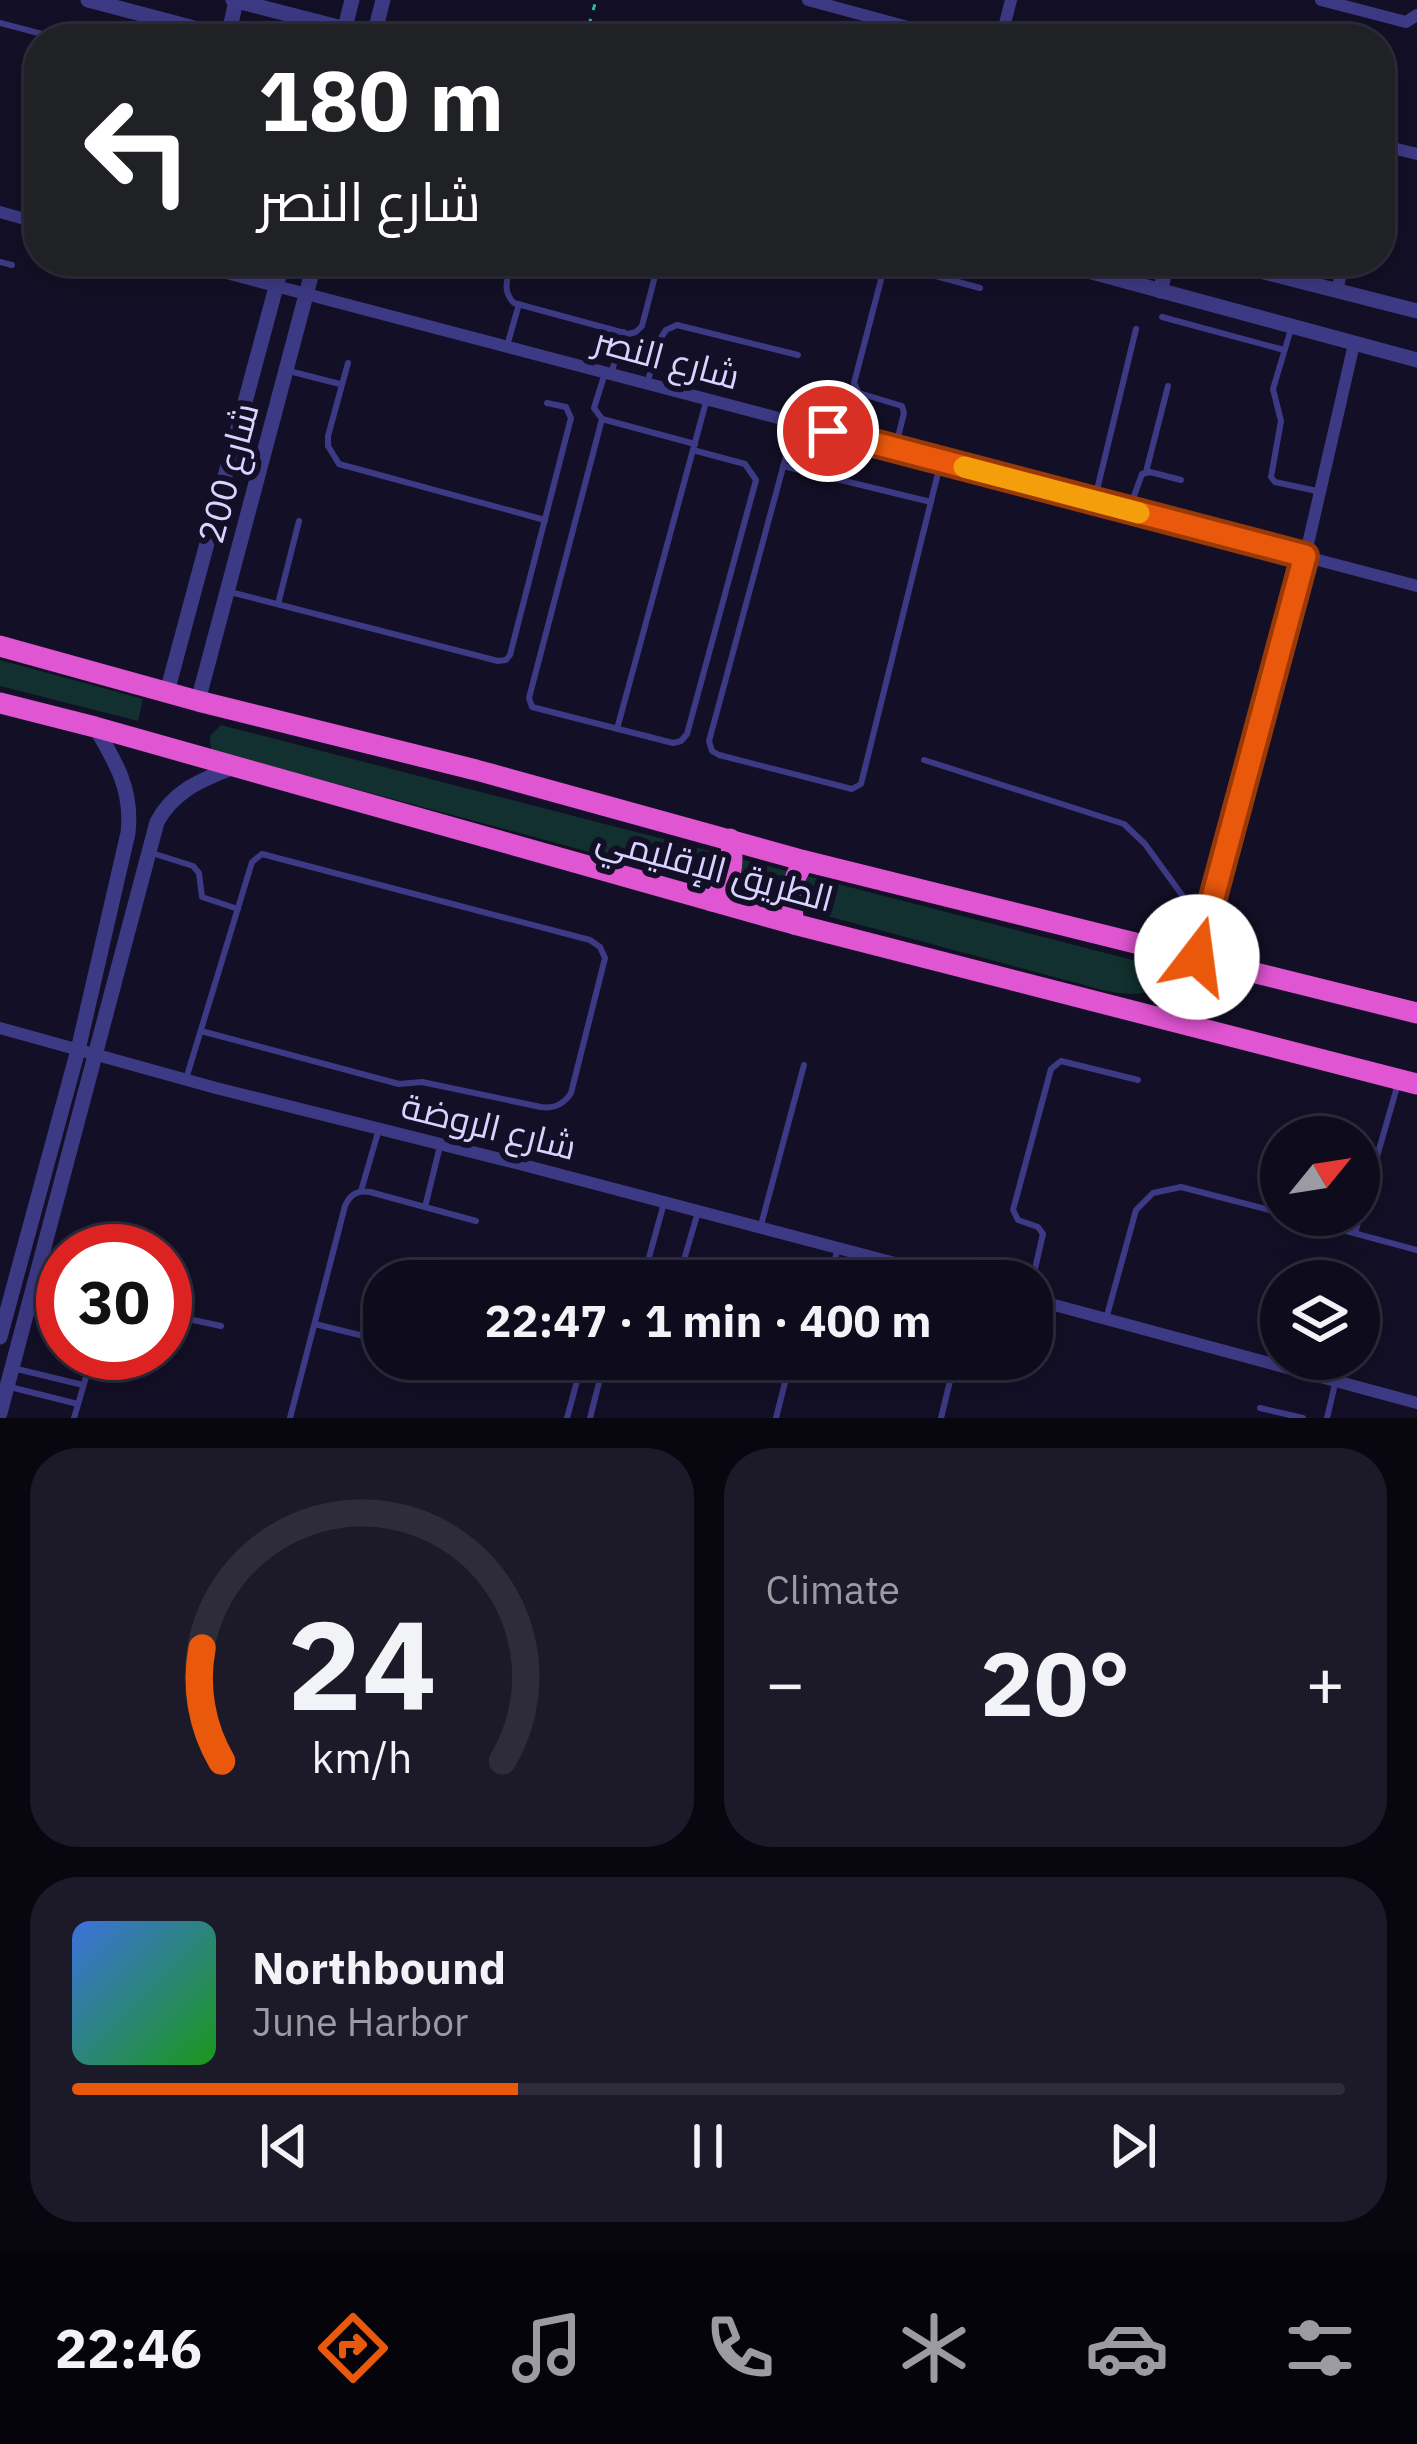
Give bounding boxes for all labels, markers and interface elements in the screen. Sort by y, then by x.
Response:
text: 180 m [258,45,504,154]
icon: left [60,72,216,228]
text: شارع النصر [258,166,481,236]
street label: شارع النصر [587,315,745,401]
pin [777,380,879,482]
street label: شارع 200 [186,398,271,549]
icon: arrive [795,398,861,464]
street label: الطريق الإقليمي [590,813,839,927]
position arrow [1134,894,1260,1020]
street label: شارع الروضة [396,1081,581,1172]
north arrow [1260,1116,1380,1236]
map controls [1260,1116,1380,1380]
speed limit sign: 30 [36,1224,192,1380]
button: layers [1260,1260,1380,1380]
text: 22:47 · 1 min · 400 m [485,1291,931,1349]
text: Climate [766,1564,900,1615]
text: 24 [287,1582,437,1744]
text: 20° [980,1624,1130,1741]
text: − [766,1639,805,1725]
text: + [1305,1639,1345,1725]
text: km/h [311,1728,412,1784]
text: Northbound [252,1938,506,1996]
text: June Harbor [252,1996,468,2047]
icon: previous [251,2113,317,2179]
icon: pause [675,2113,741,2179]
icon: next [1100,2113,1166,2179]
icon: directions [311,2306,395,2390]
icon: music [505,2306,589,2390]
icon: phone [698,2306,782,2390]
icon: climate [892,2306,976,2390]
icon: car [1085,2306,1169,2390]
icon: filters [1278,2306,1362,2390]
text: 22:46 [55,2313,202,2383]

